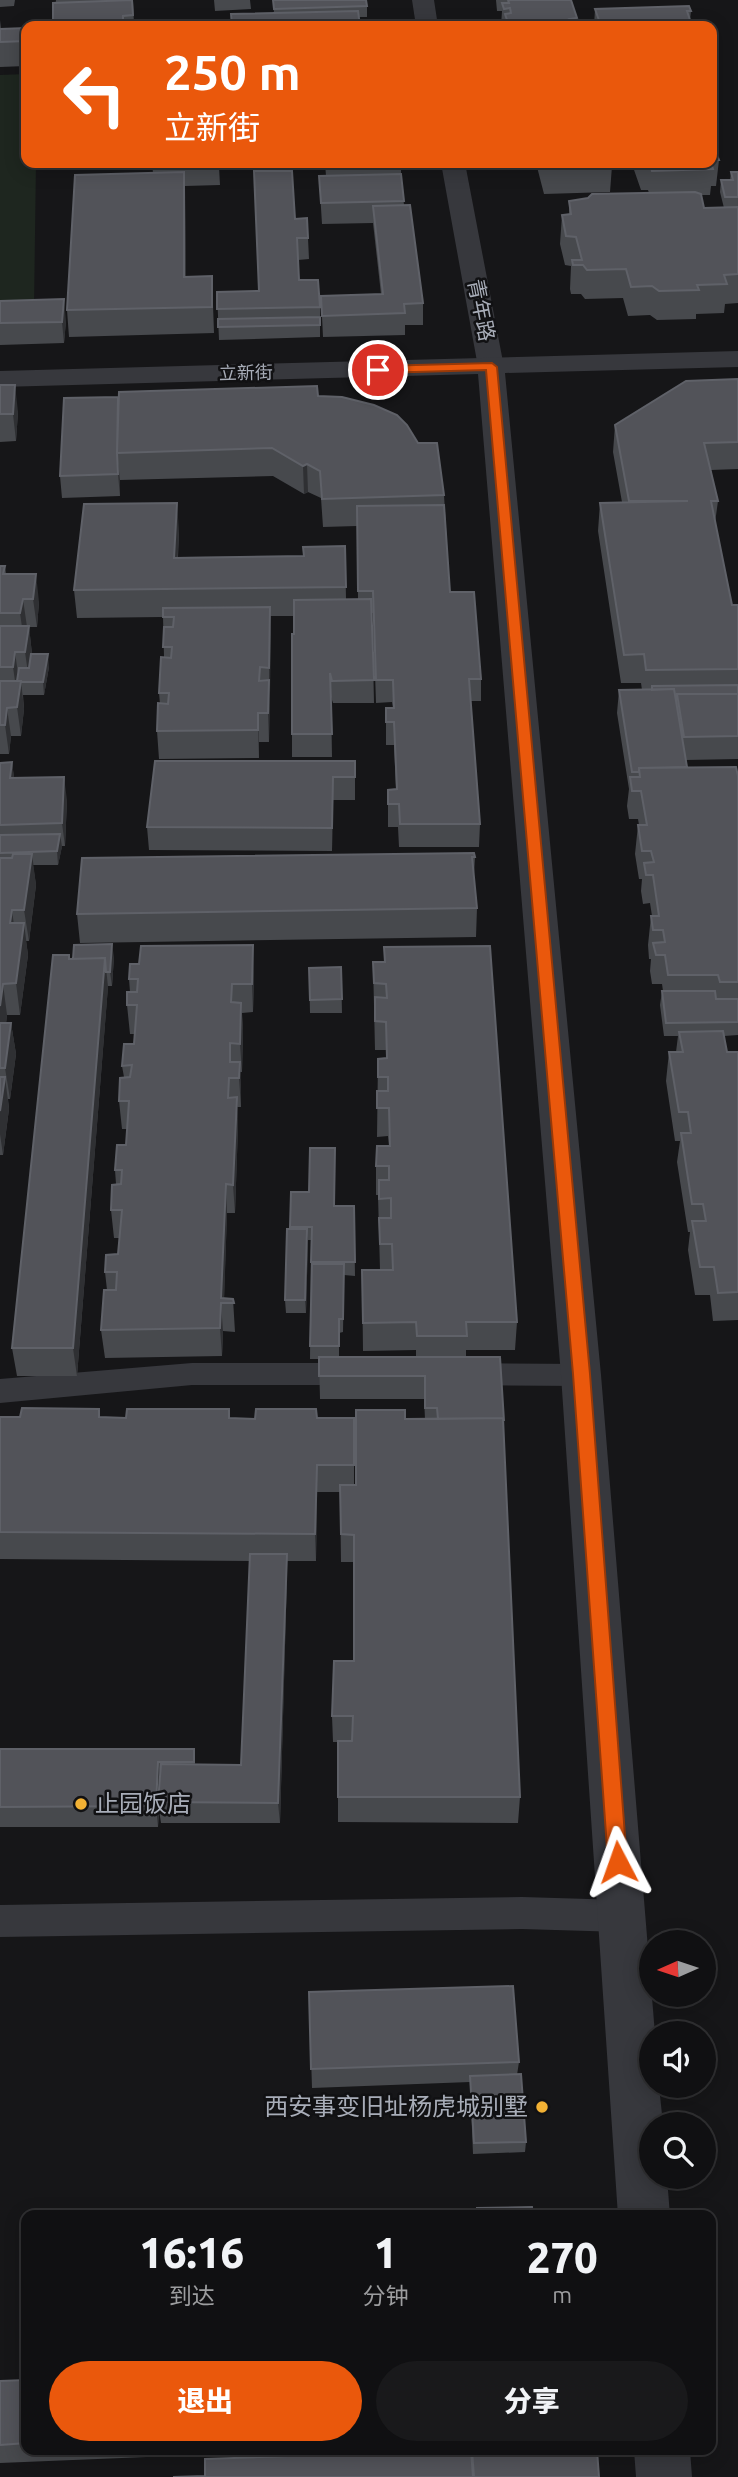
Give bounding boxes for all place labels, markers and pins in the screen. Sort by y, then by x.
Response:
pin [348,340,408,400]
place label: 止园饭店 [95,1790,191,1817]
marker: 止园饭店 [73,1796,89,1812]
place label: 西安事变旧址杨虎城别墅 [264,2093,528,2120]
marker: 西安事变旧址杨虎城别墅 [534,2099,550,2115]

